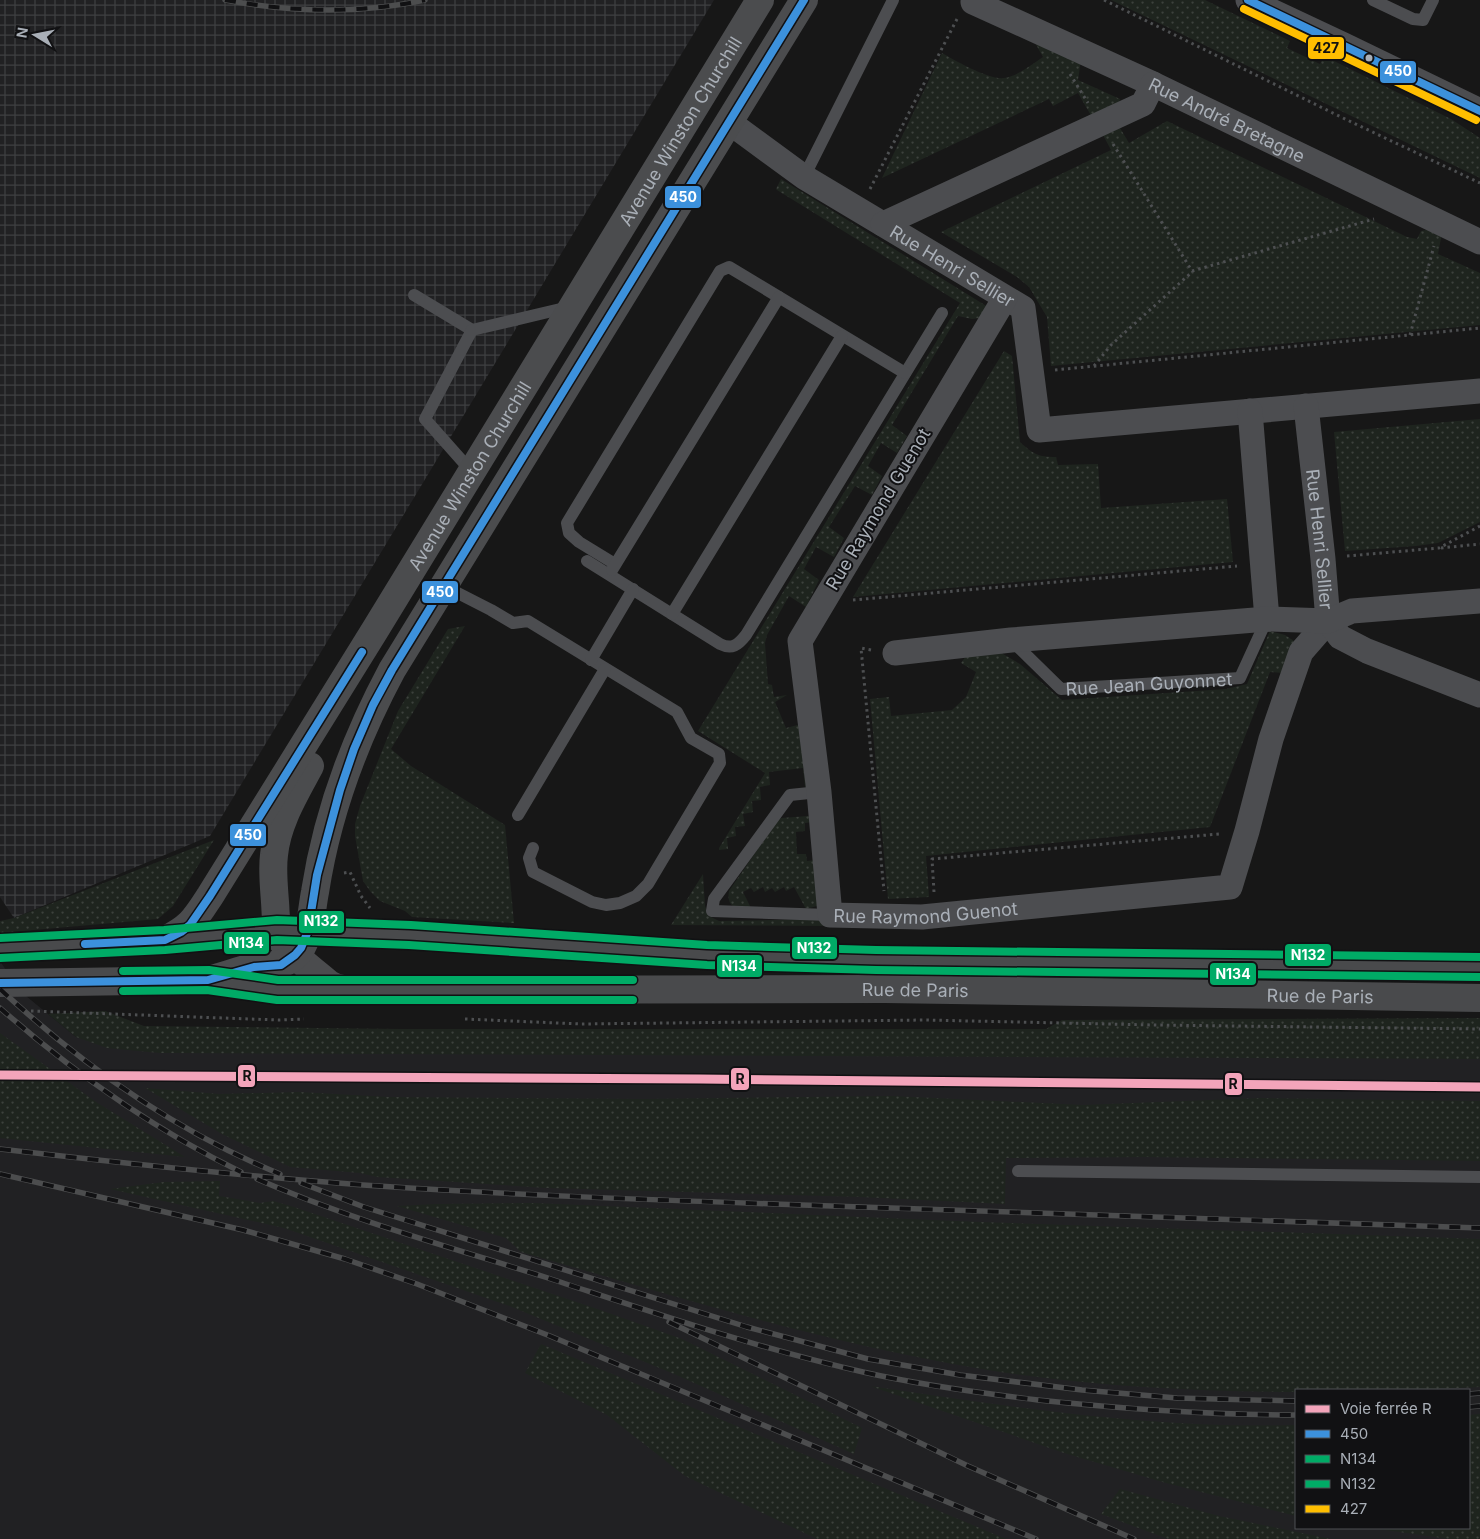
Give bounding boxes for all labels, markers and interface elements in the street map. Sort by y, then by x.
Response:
north arrow [10,10,60,60]
text: N [12,26,31,39]
street label: Avenue Winston Churchill [614,33,746,229]
line badge: 427 [1307,36,1345,60]
text: 427 [1313,39,1339,56]
unlabelled marker [1364,53,1374,63]
line badge: 450 [1379,60,1417,84]
text: 450 [1384,62,1412,79]
street label: Rue André Bretagne [1145,73,1309,166]
line badge: 450 [664,185,702,209]
text: 450 [669,188,697,205]
street label: Rue Henri Sellier [886,221,1019,311]
street label: Avenue Winston Churchill [404,377,535,574]
street label: Rue Raymond Guenot [822,424,935,593]
street label: Rue Henri Sellier [1303,468,1338,611]
line badge: 450 [421,580,459,604]
text: 450 [426,583,454,600]
street label: Rue Jean Guyonnet [1065,668,1233,699]
line badge: 450 [229,823,267,847]
text: 450 [234,826,262,843]
street label: Rue Raymond Guenot [833,897,1019,928]
line badge: N132 [298,910,345,934]
text: N132 [304,912,338,929]
line badge: N134 [223,931,270,955]
text: N134 [228,934,264,951]
line badge: N132 [791,936,838,960]
text: N132 [797,939,831,956]
line badge: N132 [1284,943,1332,967]
text: N132 [1291,946,1325,963]
line badge: N134 [716,954,763,978]
text: N134 [721,957,757,974]
line badge: N134 [1209,962,1257,986]
text: N134 [1215,965,1251,982]
street label: Rue de Paris [862,978,969,1001]
street label: Rue de Paris [1267,984,1374,1007]
line badge: R [237,1064,256,1088]
text: R [242,1067,252,1084]
line badge: R [730,1067,750,1091]
text: R [735,1070,745,1087]
line badge: R [1224,1072,1243,1096]
text: R [1228,1075,1238,1092]
legend [1295,1389,1470,1529]
text: Voie ferrée R [1340,1399,1432,1418]
text: 450 [1340,1424,1368,1443]
text: N134 [1340,1449,1376,1468]
text: N132 [1340,1474,1376,1493]
text: 427 [1340,1499,1367,1518]

